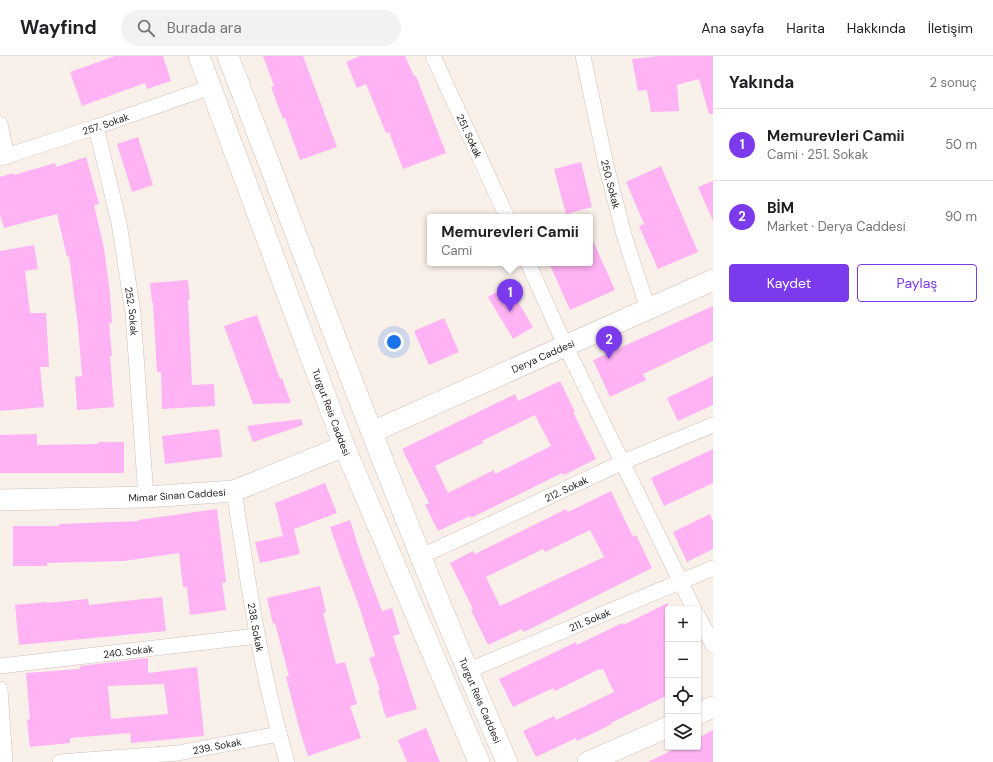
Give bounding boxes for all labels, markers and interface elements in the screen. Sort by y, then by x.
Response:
search box [121,10,401,46]
text: Wayfind [20,15,97,40]
icon: search [135,17,157,39]
text: Burada ara [167,18,242,38]
text: Ana sayfa [701,19,764,37]
text: Harita [786,19,825,37]
text: Hakkında [847,19,906,37]
text: İletişim [928,19,973,37]
text: Yakında [729,71,794,93]
text: 2 sonuç [929,74,977,91]
street label: 257. Sokak [81,110,131,138]
street label: 251. Sokak [454,112,485,160]
text: Memurevleri Camii [767,126,905,146]
text: 1 [740,136,744,153]
text: 50 m [945,136,977,153]
text: Cami · 251. Sokak [767,146,868,163]
street label: 250. Sokak [599,158,623,210]
text: BİM [767,198,794,218]
text: 2 [738,208,746,225]
text: 90 m [945,208,977,225]
popup [427,214,593,266]
text: Market · Derya Caddesi [767,218,906,235]
text: Memurevleri Camii [441,222,579,242]
text: Cami [441,242,472,259]
button: Kaydet [729,264,849,302]
button: Paylaş [857,264,977,302]
pin: 1 [497,279,523,312]
street label: 252. Sokak [123,286,141,336]
pin: 2 [596,326,622,359]
your location [384,332,404,352]
street label: Derya Caddesi [509,336,576,376]
street label: Turgut Reis Caddesi [309,367,354,458]
street label: 212. Sokak [542,473,590,504]
street label: Mimar Sinan Caddesi [128,485,226,504]
street label: 238. Sokak [245,602,267,653]
street label: 211. Sokak [567,605,612,634]
map controls [665,606,701,750]
button: + [665,606,701,642]
street label: 240. Sokak [103,642,154,660]
button: − [665,642,701,678]
street label: Turgut Reis Caddesi [456,656,504,745]
button: locate [665,678,701,714]
button: layers [665,714,701,750]
street label: 239. Sokak [192,735,242,757]

